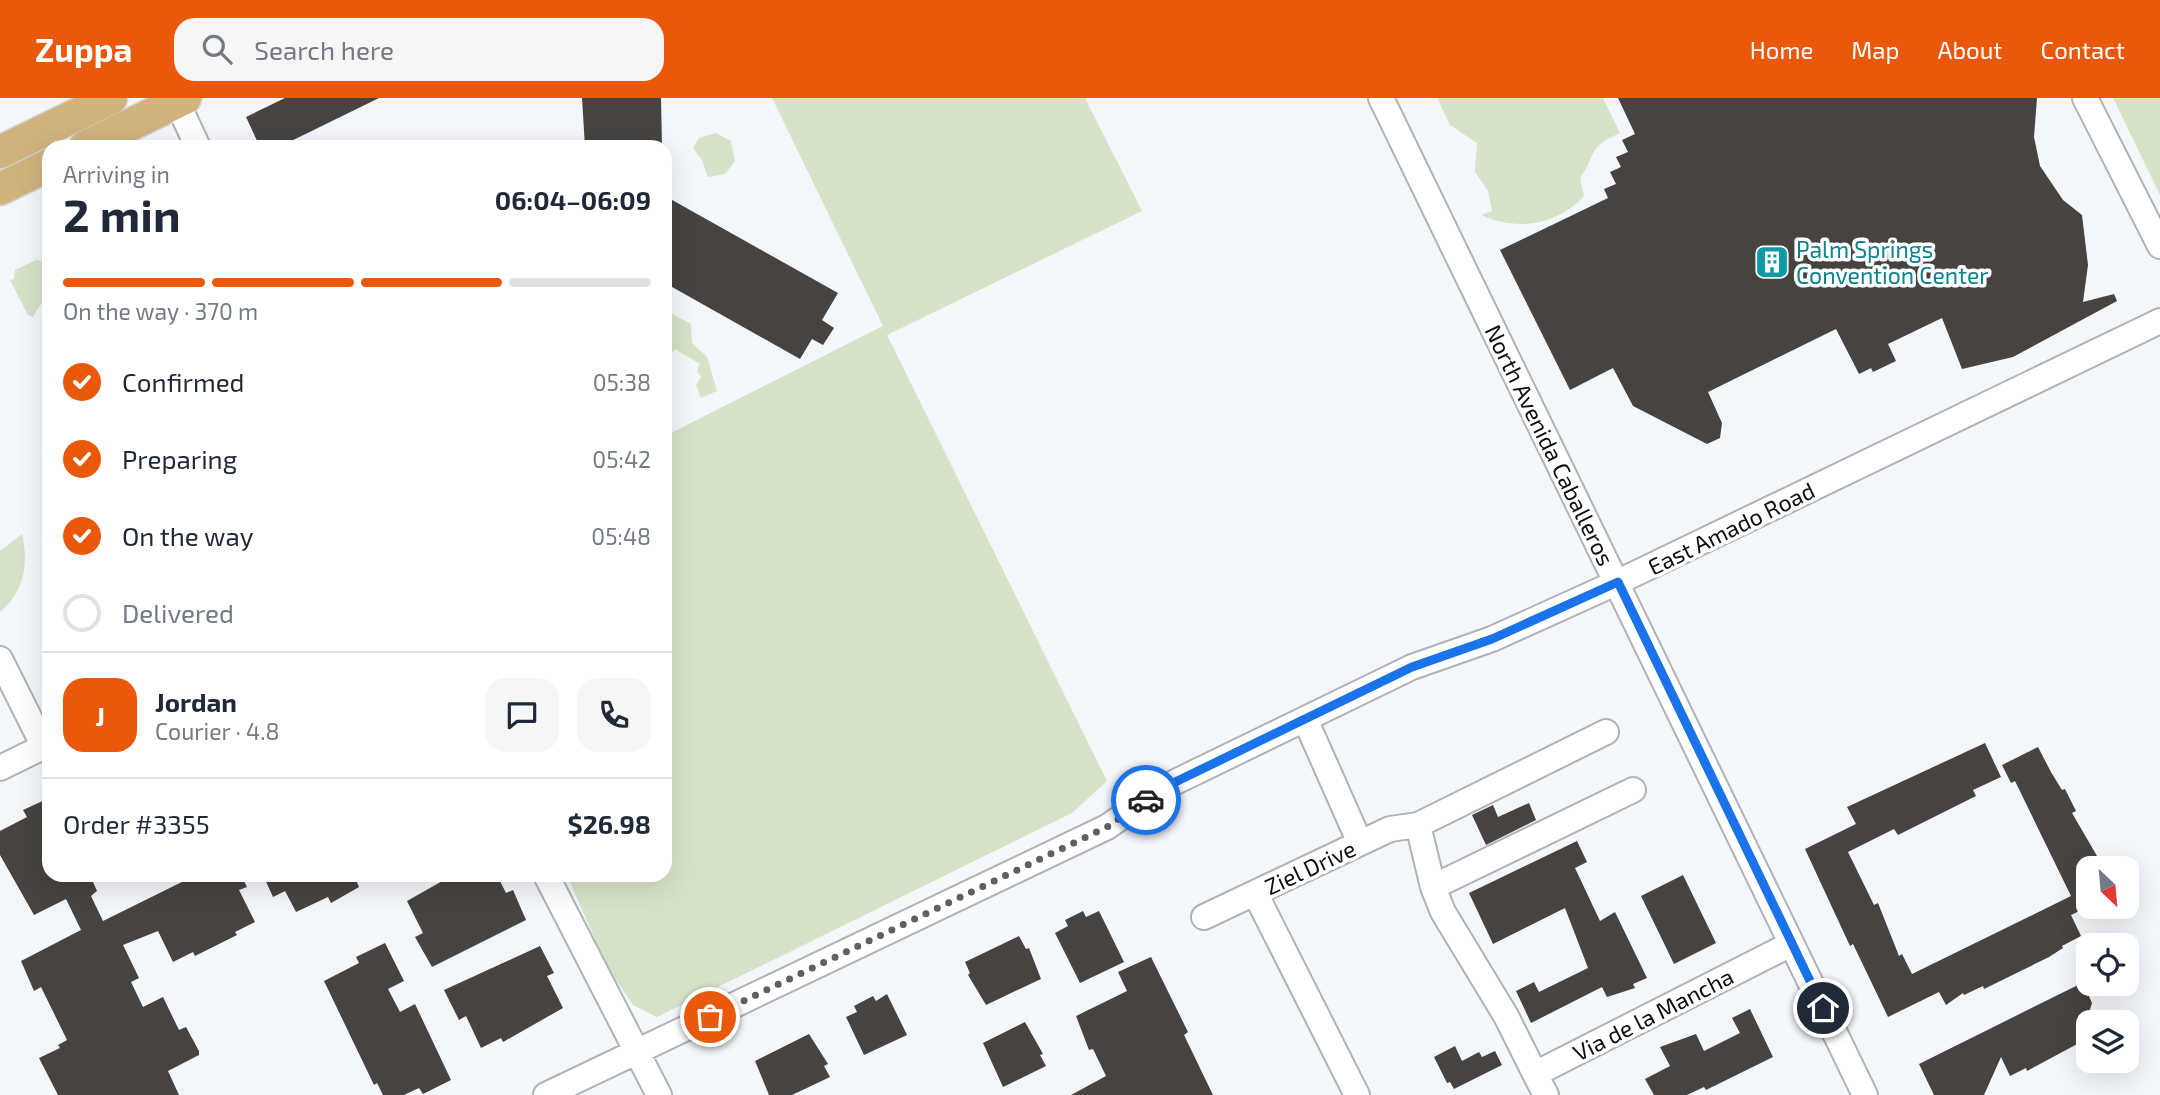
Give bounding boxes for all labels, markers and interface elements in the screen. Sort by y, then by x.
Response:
search box [174,18,664,81]
text: Zuppa [35,29,132,69]
icon: search [198,30,236,68]
text: Search here [254,34,394,65]
text: Home [1750,35,1813,64]
text: Map [1851,35,1899,64]
text: About [1937,35,2003,64]
text: Contact [2041,35,2125,64]
text: Arriving in [63,160,170,188]
text: 06:04–06:09 [495,184,651,215]
text: 2 min [63,186,181,241]
place label: Palm Springs Convention Center [1796,235,1989,289]
building icon: Palm Springs Convention Center [1753,243,1791,281]
text: On the way · 370 m [63,297,258,325]
street label: North Avenida Caballeros [1479,320,1621,570]
icon: check [63,363,101,401]
text: Confirmed [122,366,245,397]
text: 05:38 [593,368,651,396]
icon: check [63,440,101,478]
text: Preparing [122,443,237,474]
text: 05:42 [592,445,651,473]
street label: East Amado Road [1643,476,1819,580]
icon: check [63,517,101,555]
text: On the way [122,520,253,551]
text: 05:48 [591,522,651,550]
text: Delivered [122,597,234,628]
button: chat [485,678,559,752]
button: phone [577,678,651,752]
text: Jordan [155,686,237,717]
text: J [95,700,105,731]
text: Courier · 4.8 [155,717,279,745]
courier [1111,765,1181,835]
icon: car [1127,781,1165,819]
text: Order #3355 [63,808,210,839]
text: $26.98 [568,808,651,839]
street label: Ziel Drive [1260,834,1360,900]
north arrow [2076,856,2138,919]
map controls [2076,856,2139,1073]
button: locate [2076,933,2139,996]
street label: Via de la Mancha [1568,962,1738,1066]
pin [1793,978,1853,1038]
pin [680,987,740,1047]
icon: home [1804,989,1842,1027]
icon: bag [691,998,729,1036]
button: layers [2076,1010,2139,1073]

